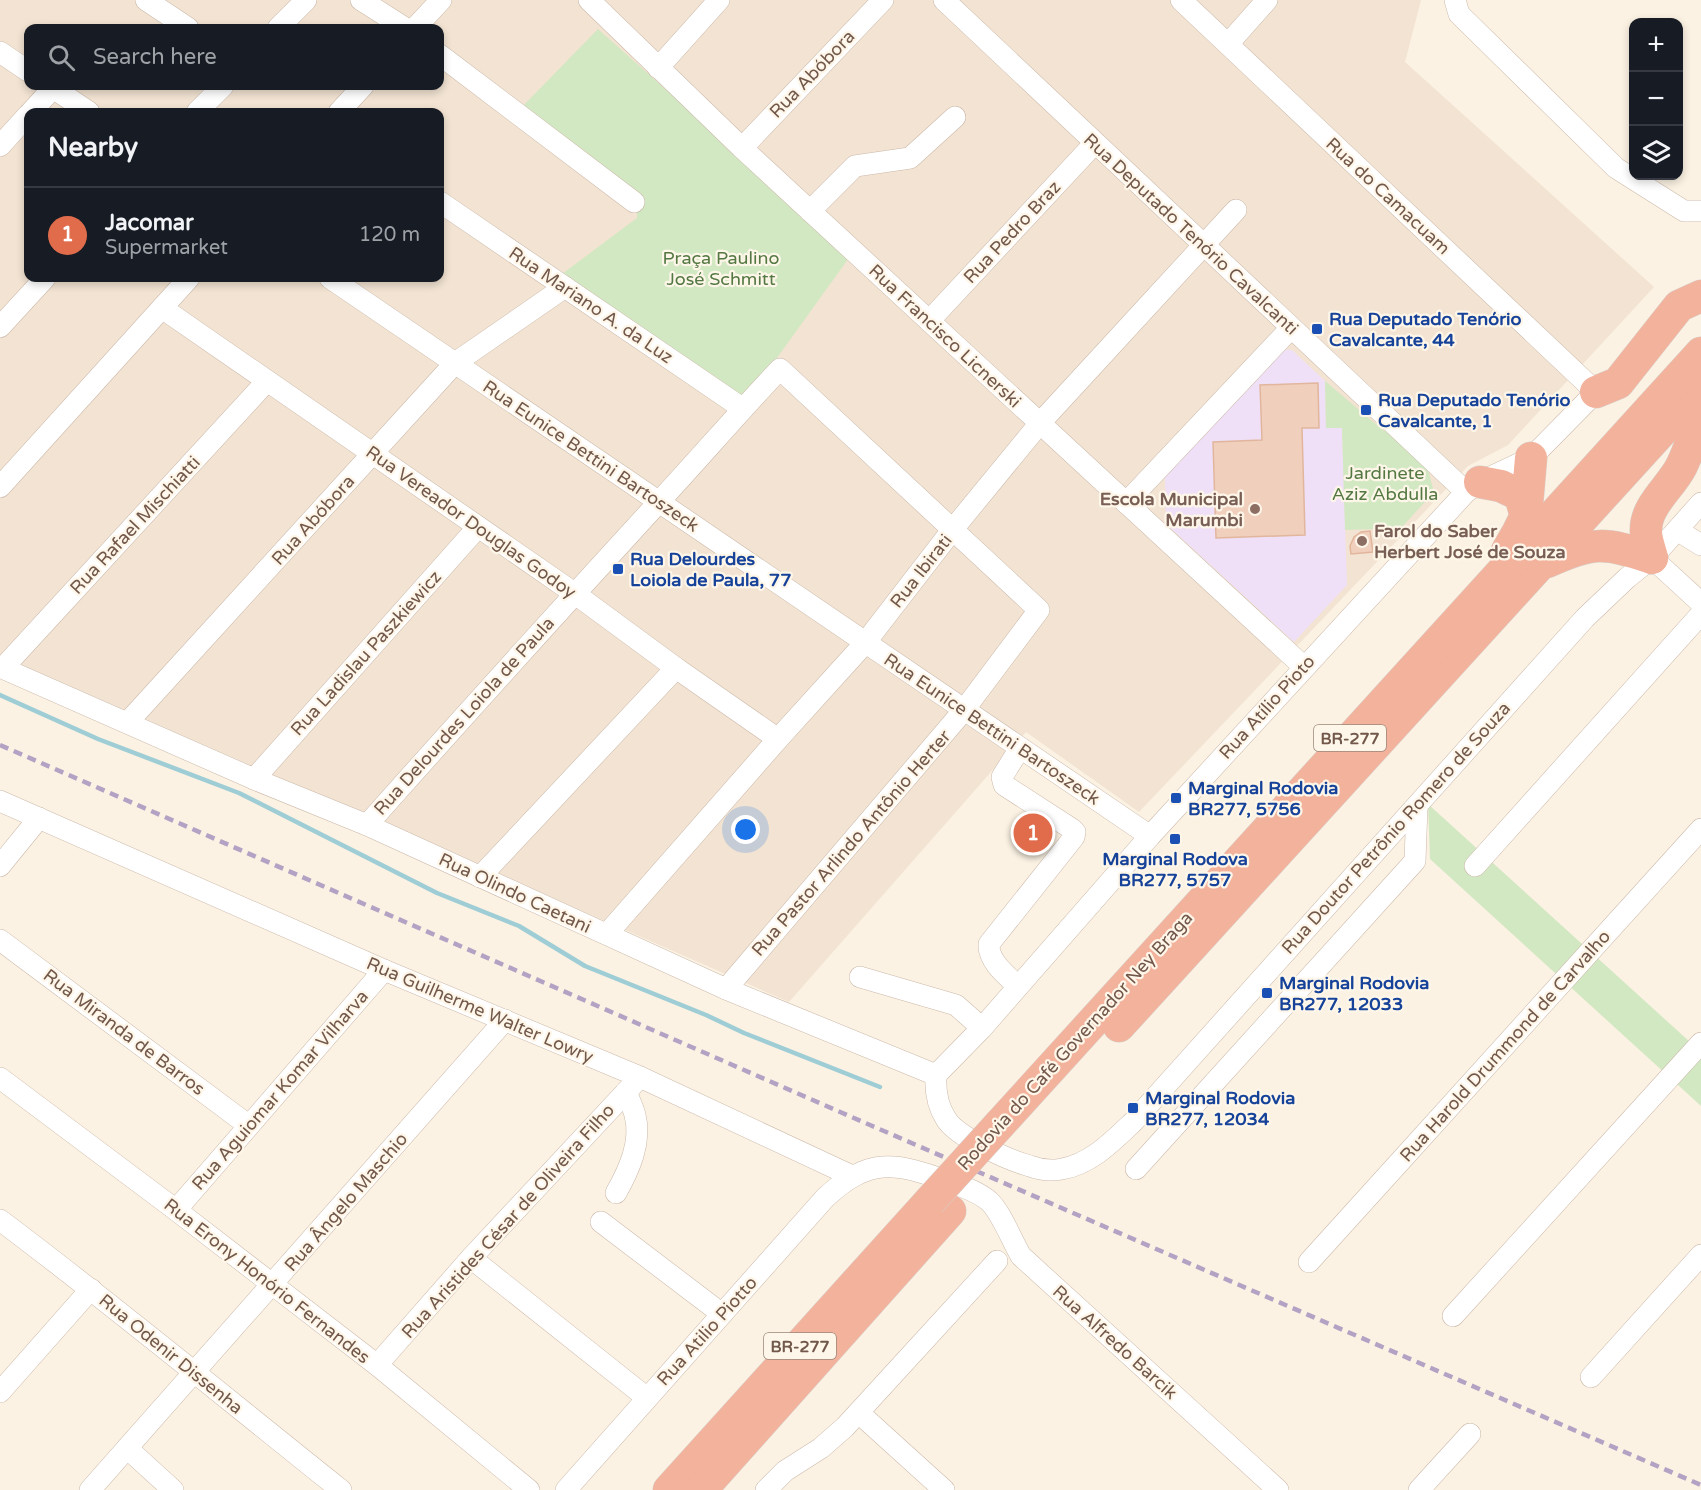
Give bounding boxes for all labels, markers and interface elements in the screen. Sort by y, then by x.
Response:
map controls [1629,18,1683,180]
button: + [1629,18,1683,72]
search box [24,24,444,90]
street label: Rua Abóbora [765,26,859,122]
icon: search [45,41,78,74]
text: Search here [93,44,217,70]
button: − [1629,72,1683,126]
button: layers [1629,126,1683,180]
street label: Rua Deputado Tenório Cavalcanti [1079,129,1303,339]
text: Nearby [48,132,138,163]
street label: Rua do Camacuam [1321,133,1455,259]
street label: Rua Pedro Braz [959,176,1065,288]
text: Jacomar [105,210,194,236]
text: 1 [61,223,74,247]
text: 120 m [359,223,420,247]
text: Supermarket [105,236,228,260]
street label: Rua Mariano A. da Luz [505,242,677,368]
park label: Praça Paulino José Schmitt [663,247,779,290]
street label: Rua Francisco Licnerski [864,260,1026,412]
place label: Rua Deputado Tenório Cavalcante, 44 [1329,308,1522,351]
marker: Rua Deputado Tenório Cavalcante, 44 [1310,322,1324,336]
street label: Rua Eunice Bettini Bartoszeck [479,375,703,537]
place label: Rua Deputado Tenório Cavalcante, 1 [1378,389,1571,432]
marker: Rua Deputado Tenório Cavalcante, 1 [1359,403,1373,417]
street label: Rua Vereador Douglas Godoy [362,441,581,603]
street label: Rua Rafael Mischiatti [65,451,205,599]
park label: Jardinete Aziz Abdulla [1332,462,1438,505]
street label: Rua Abóbora [267,470,359,570]
place label: Escola Municipal Marumbi [1100,488,1243,531]
marker: Escola Municipal Marumbi [1248,502,1262,516]
place label: Farol do Saber Herbert José de Souza [1374,520,1566,563]
street label: Rua Ibirati [885,530,957,612]
marker: Farol do Saber Herbert José de Souza [1355,534,1369,548]
place label: Rua Delourdes Loiola de Paula, 77 [630,548,791,591]
marker: Rua Delourdes Loiola de Paula, 77 [611,562,625,576]
street label: Rua Ladislau Paszkiewicz [286,566,446,740]
street label: Rua Delourdes Loiola de Paula [369,612,559,820]
street label: Rua Eunice Bettini Bartoszeck [880,648,1104,810]
street label: Rua Atílio Pioto [1214,650,1320,764]
street label: Rua Doutor Petrônio Romero de Souza [1277,697,1515,959]
street label: Rua Pastor Arlindo Antônio Herter [747,725,955,961]
road number: BR-277 [1314,725,1386,751]
place label: Marginal Rodovia BR277, 5756 [1188,777,1338,820]
marker: Marginal Rodovia BR277, 5756 [1169,791,1183,805]
pin: 1 [1014,810,1052,856]
your location [731,815,760,844]
marker: Marginal Rodova BR277, 5757 [1168,832,1182,846]
street label: Rua Olindo Caetani [435,848,595,938]
place label: Marginal Rodova BR277, 5757 [1102,848,1248,891]
street label: Rodovia do Café Governador Ney Braga [953,907,1197,1175]
street label: Rua Harold Drummond de Carvalho [1395,926,1615,1166]
street label: Rua Guilherme Walter Lowry [363,952,597,1068]
street label: Rua Miranda de Barros [39,964,209,1100]
place label: Marginal Rodovia BR277, 12033 [1279,972,1429,1015]
street label: Rua Aguiomar Komar Vilharva [187,986,373,1194]
marker: Marginal Rodovia BR277, 12033 [1260,986,1274,1000]
place label: Marginal Rodovia BR277, 12034 [1145,1087,1295,1130]
street label: Rua Aristides César de Oliveira Filho [397,1099,619,1343]
marker: Marginal Rodovia BR277, 12034 [1126,1101,1140,1115]
street label: Rua Ângelo Maschio [280,1128,412,1276]
street label: Rua Erony Honório Fernandes [160,1194,374,1368]
street label: Rua Atilio Piotto [652,1272,762,1390]
street label: Rua Alfredo Barcik [1048,1280,1182,1404]
street label: Rua Odenir Dissenha [95,1289,247,1419]
road number: BR-277 [764,1333,836,1359]

